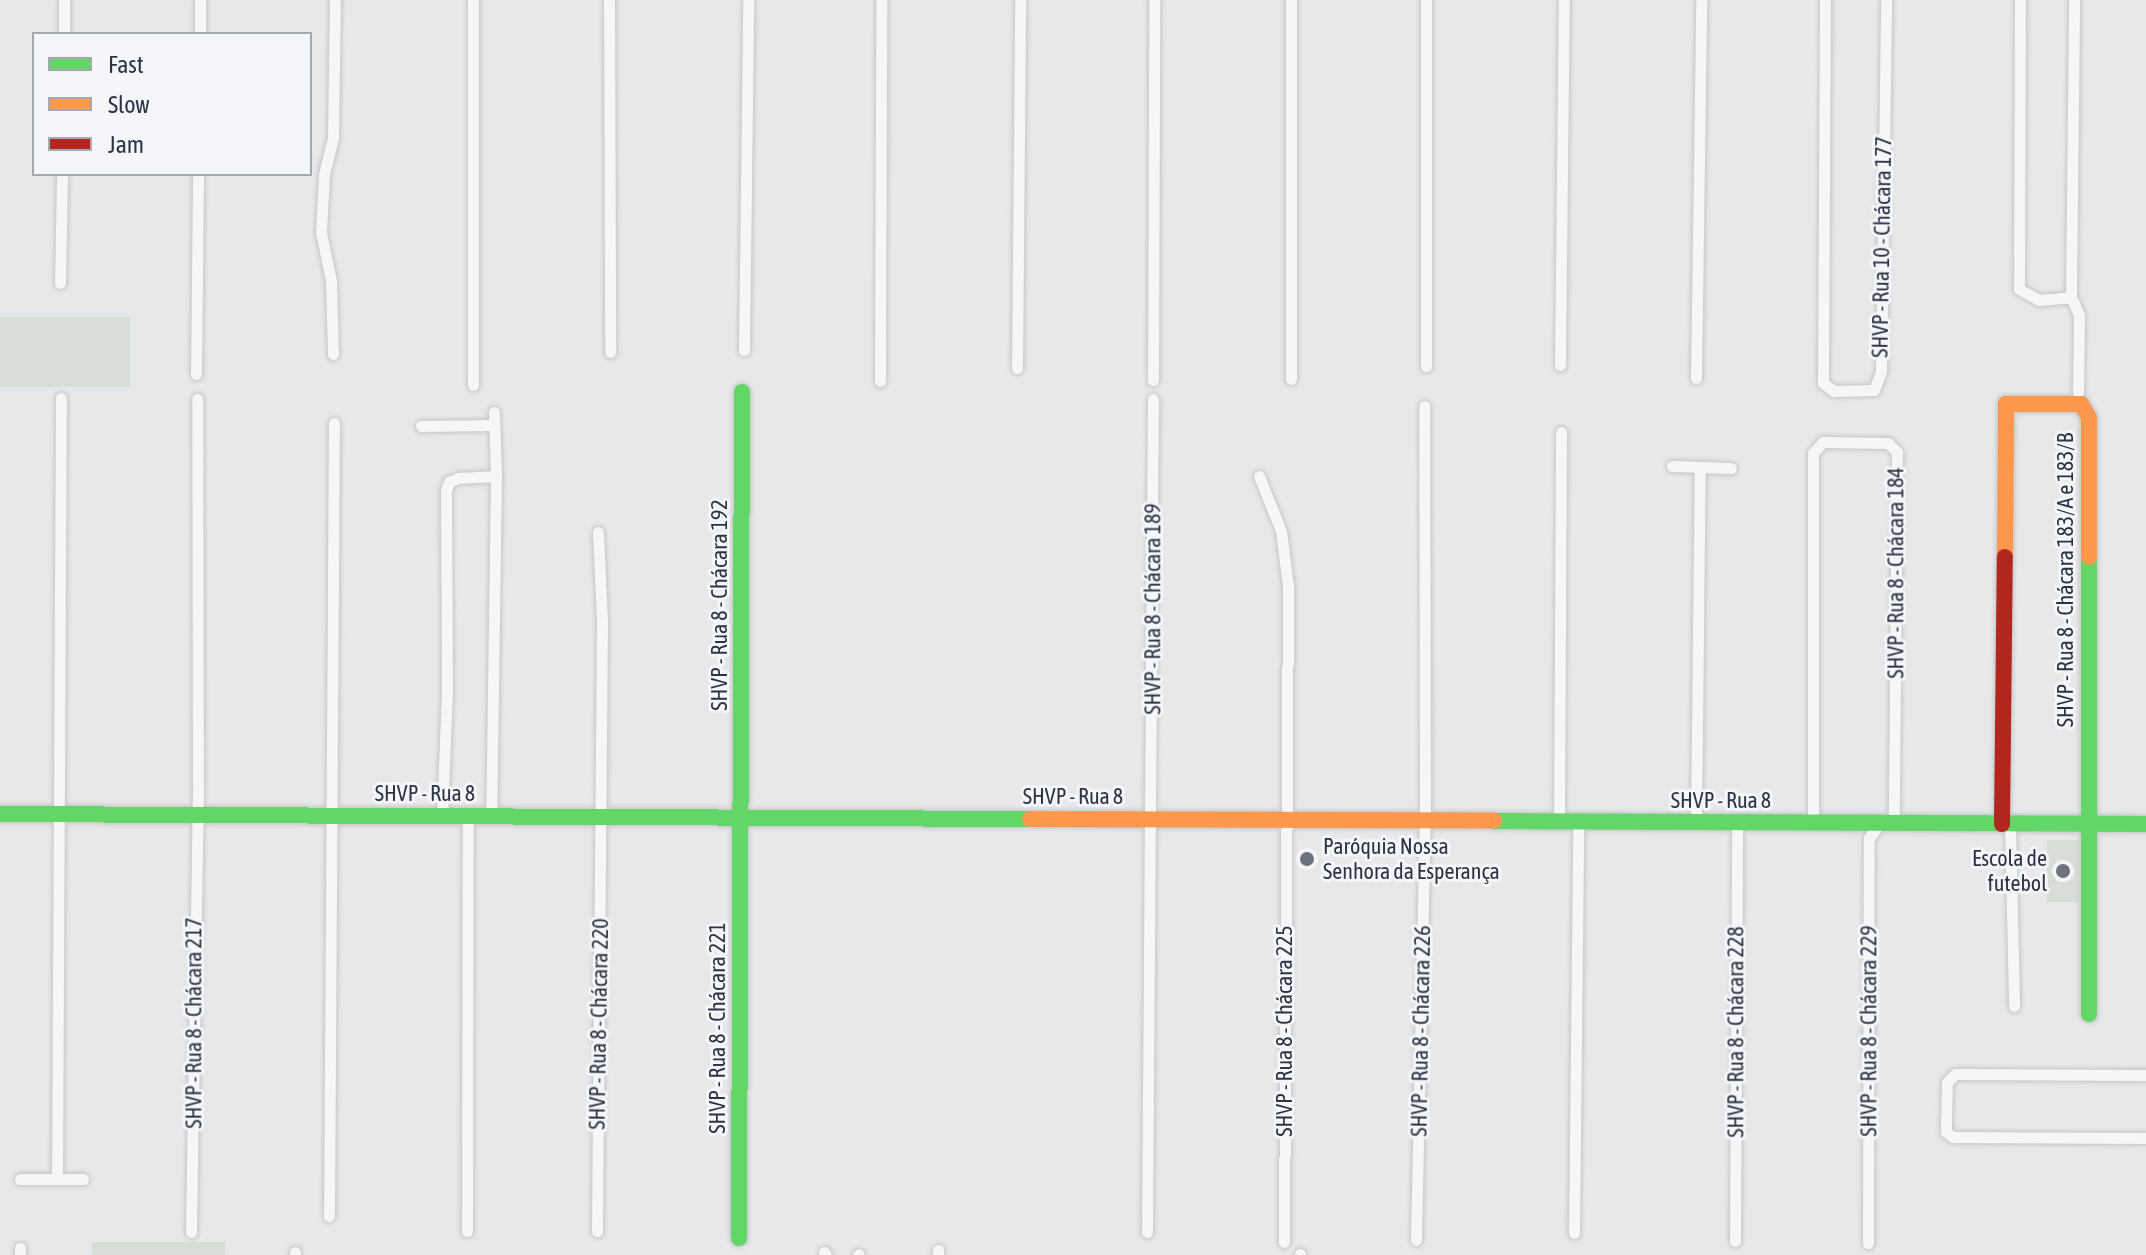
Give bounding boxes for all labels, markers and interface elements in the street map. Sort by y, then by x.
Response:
legend [32,32,312,176]
text: Fast [108,51,144,78]
text: Slow [108,91,150,118]
text: Jam [108,131,144,158]
street label: SHVP - Rua 10 - Chácara 177 [1867,136,1897,358]
street label: SHVP - Rua 8 - Chácara 183/A e 183/B [2053,433,2079,727]
street label: SHVP - Rua 8 - Chácara 184 [1883,467,1909,679]
street label: SHVP - Rua 8 - Chácara 192 [707,499,733,711]
street label: SHVP - Rua 8 - Chácara 189 [1140,503,1166,715]
street label: SHVP - Rua 8 [375,781,475,807]
street label: SHVP - Rua 8 [1023,784,1123,810]
street label: SHVP - Rua 8 [1671,788,1771,814]
place label: Paróquia Nossa Senhora da Esperança [1323,833,1500,884]
place label: Escola de futebol [1972,845,2047,896]
marker: Paróquia Nossa Senhora da Esperança [1298,850,1316,868]
marker: Escola de futebol [2054,862,2072,880]
street label: SHVP - Rua 8 - Chácara 217 [181,917,207,1129]
street label: SHVP - Rua 8 - Chácara 220 [584,918,614,1130]
street label: SHVP - Rua 8 - Chácara 221 [705,922,731,1134]
street label: SHVP - Rua 8 - Chácara 225 [1272,925,1298,1137]
street label: SHVP - Rua 8 - Chácara 226 [1406,925,1436,1137]
street label: SHVP - Rua 8 - Chácara 229 [1856,925,1882,1137]
street label: SHVP - Rua 8 - Chácara 228 [1723,926,1749,1138]

